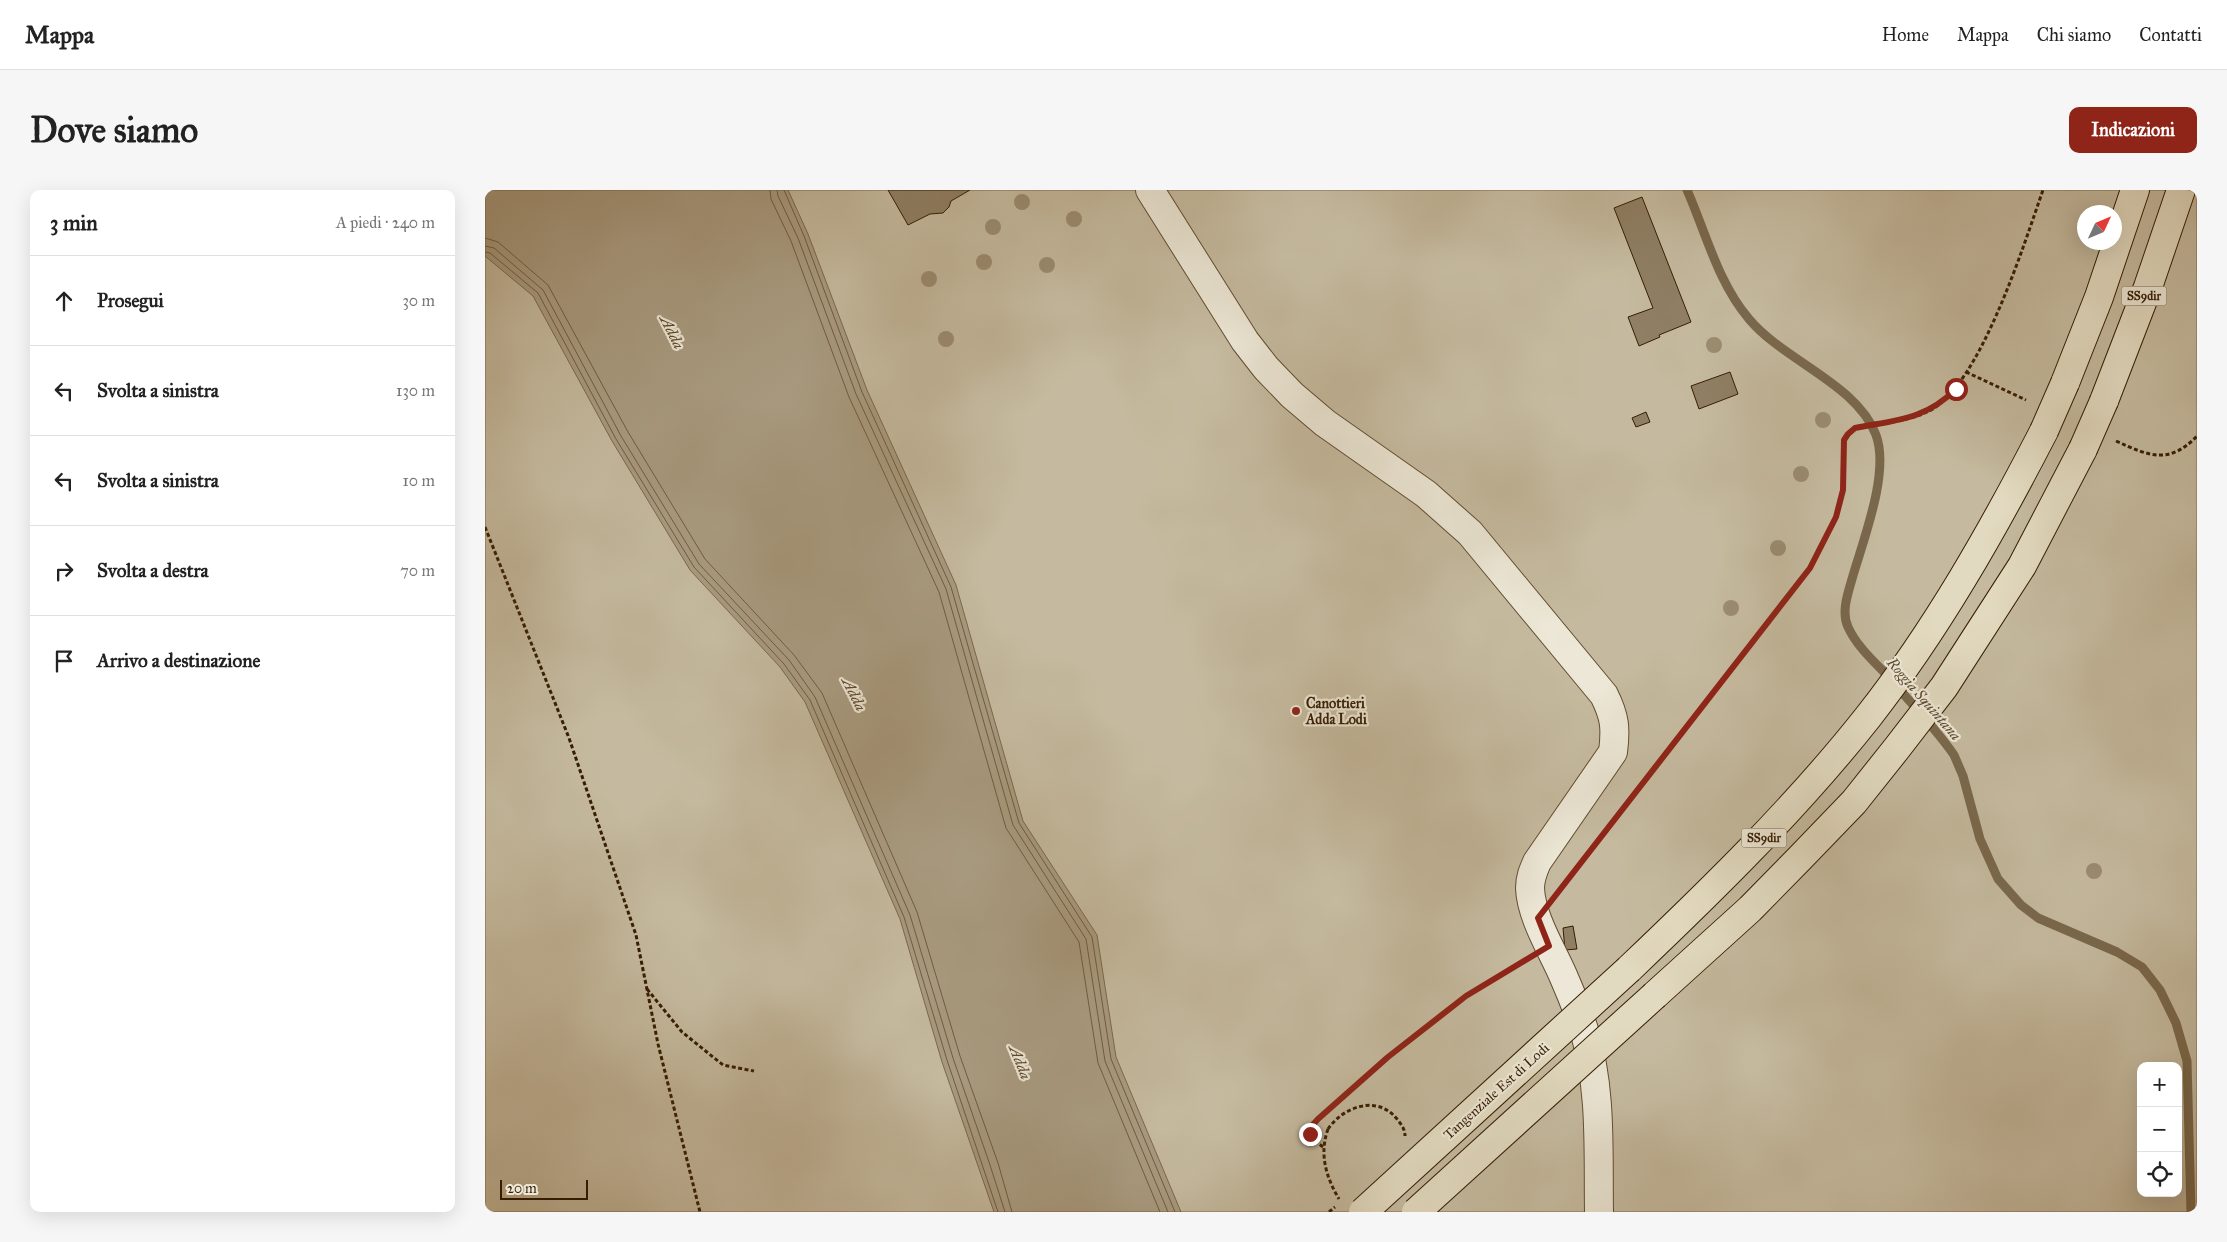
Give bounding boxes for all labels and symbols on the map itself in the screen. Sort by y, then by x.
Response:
north arrow [2077,205,2122,250]
road number: SS9dir [2121,286,2167,305]
water label: Adda [655,310,688,352]
route start [1945,378,1968,401]
water label: Roggia Squintana [1882,653,1965,744]
water label: Adda [837,672,870,714]
place label: Canottieri Adda Lodi [1305,695,1367,728]
marker: Canottieri Adda Lodi [1290,705,1302,717]
road number: SS9dir [1741,828,1787,848]
street label: Tangenziale Est di Lodi [1440,1039,1553,1143]
water label: Adda [1004,1040,1035,1082]
route end [1299,1123,1322,1146]
scale bar [500,1177,587,1200]

